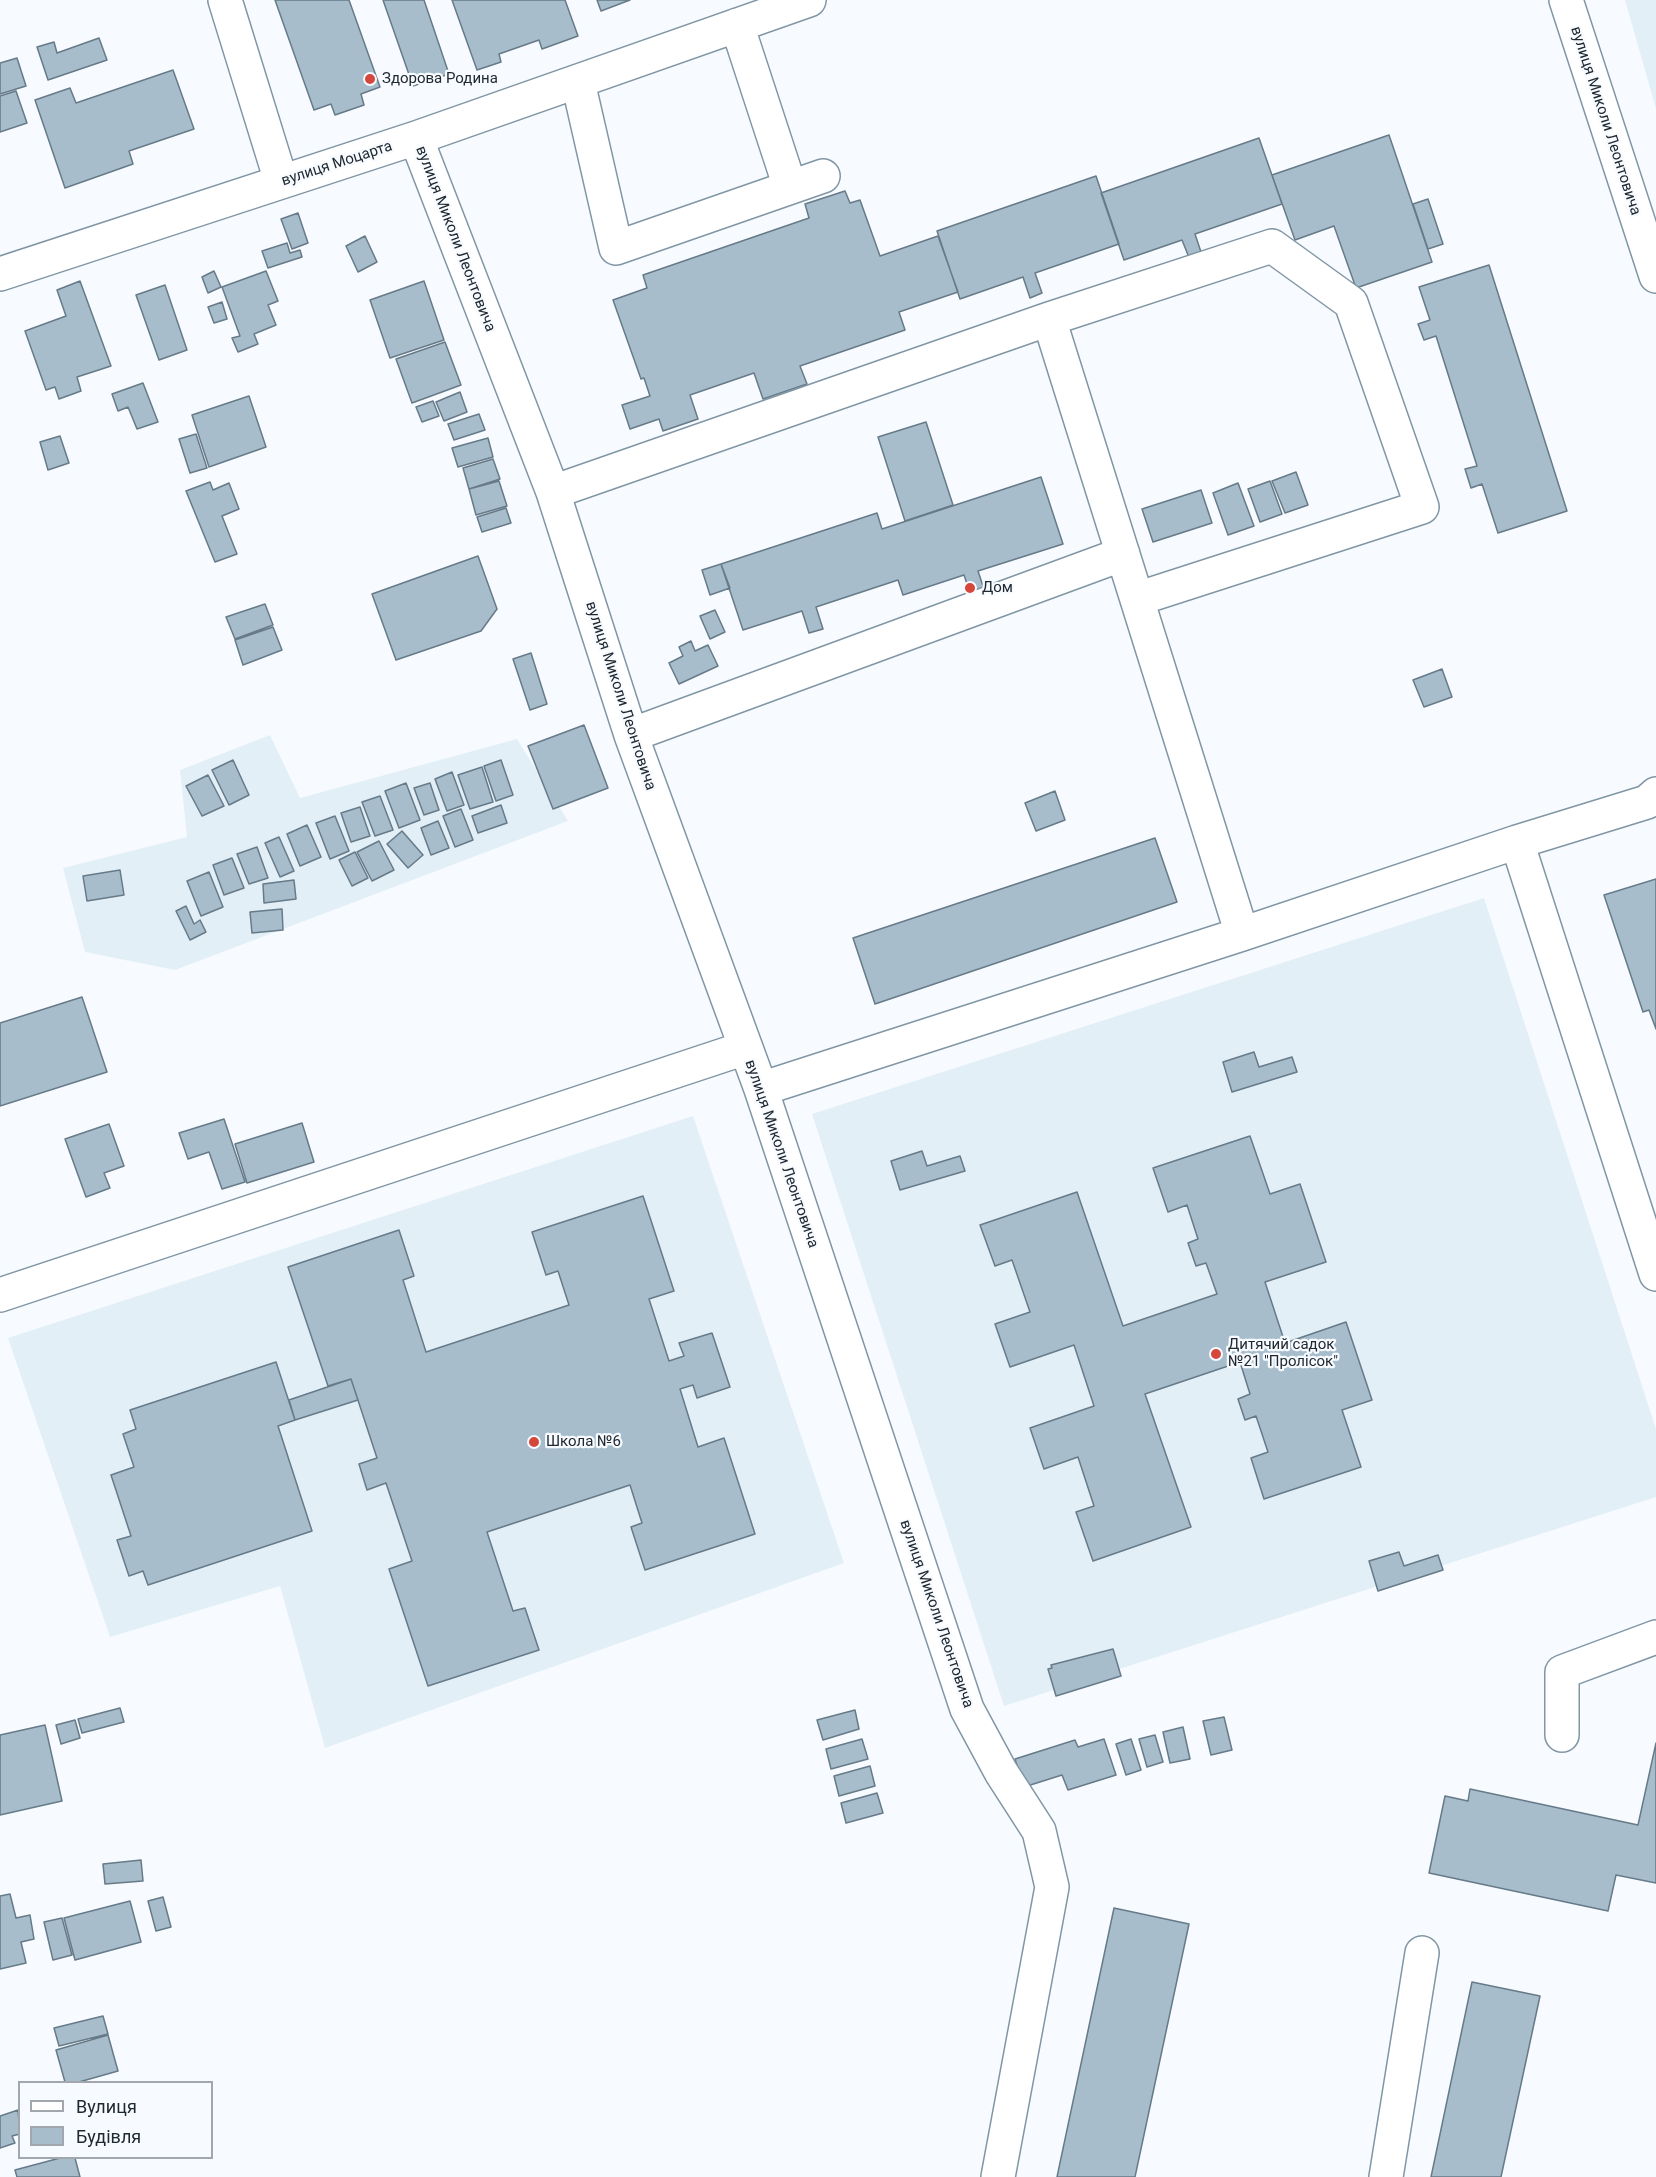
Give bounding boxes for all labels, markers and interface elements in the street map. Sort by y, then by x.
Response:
street label: вулиця Миколи Леонтовича [1566,24,1644,218]
place label: Здорова Родина [382,70,498,88]
marker: Здорова Родина [363,72,377,86]
street label: вулиця Моцарта [279,138,395,190]
street label: вулиця Миколи Леонтовича [411,144,499,334]
place label: Дом [982,579,1013,597]
marker: Дом [963,581,977,595]
street label: вулиця Миколи Леонтовича [581,599,659,793]
street label: вулиця Миколи Леонтовича [740,1058,822,1250]
place label: Дитячий садок №21 "Пролісок" [1228,1336,1338,1371]
marker: Дитячий садок №21 "Пролісок" [1209,1347,1223,1361]
place label: Школа №6 [546,1433,621,1451]
marker: Школа №6 [527,1435,541,1449]
street label: вулиця Миколи Леонтовича [895,1518,977,1710]
legend [18,2081,213,2159]
text: Вулиця [76,2096,137,2117]
text: Будівля [76,2126,141,2147]

